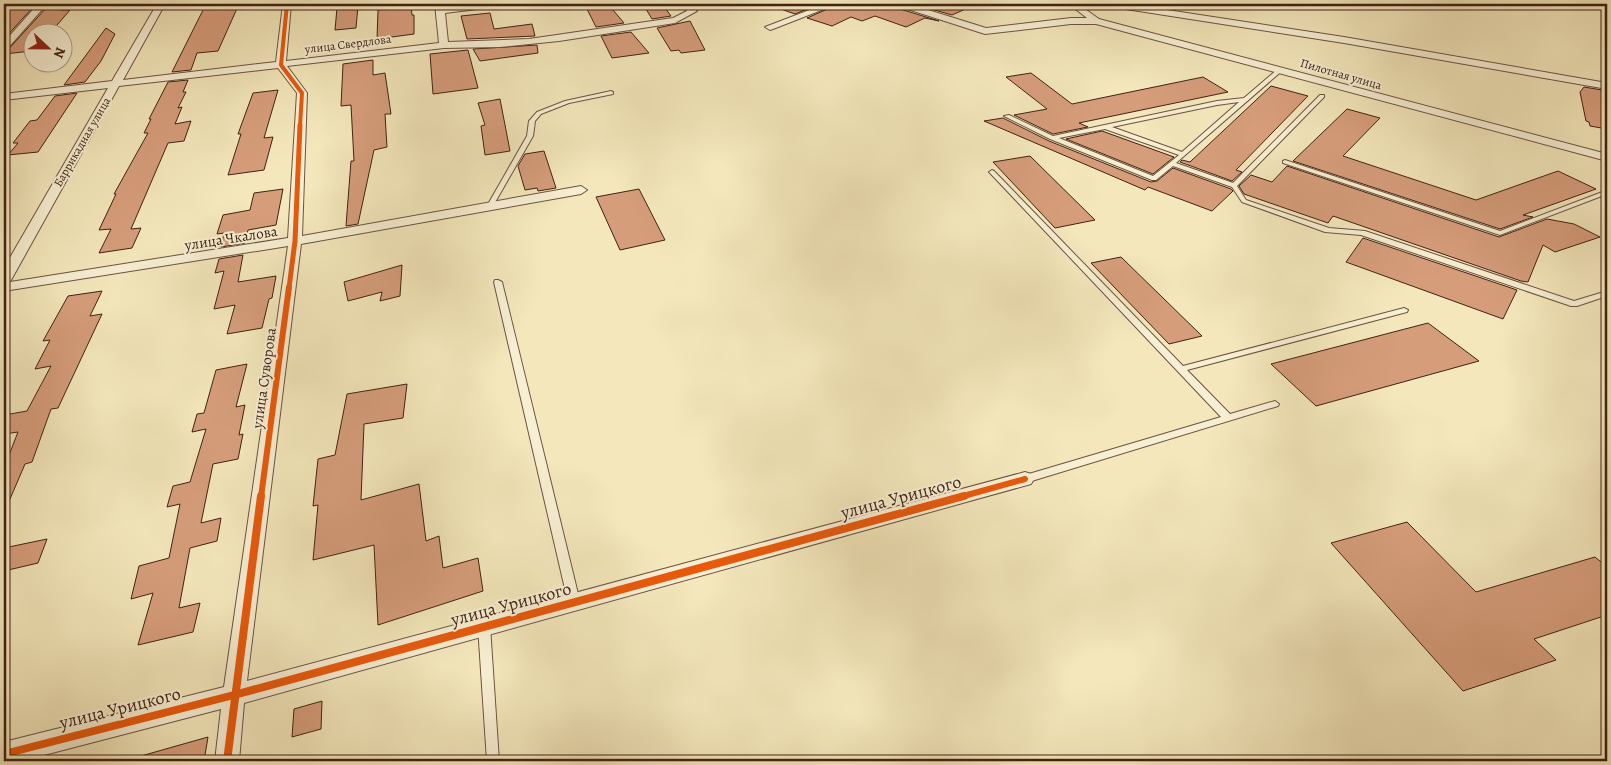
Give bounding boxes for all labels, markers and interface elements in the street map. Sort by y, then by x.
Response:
north arrow [22,22,72,72]
street label: улица Свердлова [303,31,393,57]
text: N [49,44,70,61]
street label: Пилотная улица [1298,55,1384,93]
street label: Баррикадная улица [50,94,114,190]
street label: улица Чкалова [182,221,279,255]
street label: улица Суворова [247,326,281,431]
street label: улица Урицкого [837,469,964,525]
street label: улица Урицкого [447,576,574,632]
street label: улица Урицкого [56,681,183,735]

